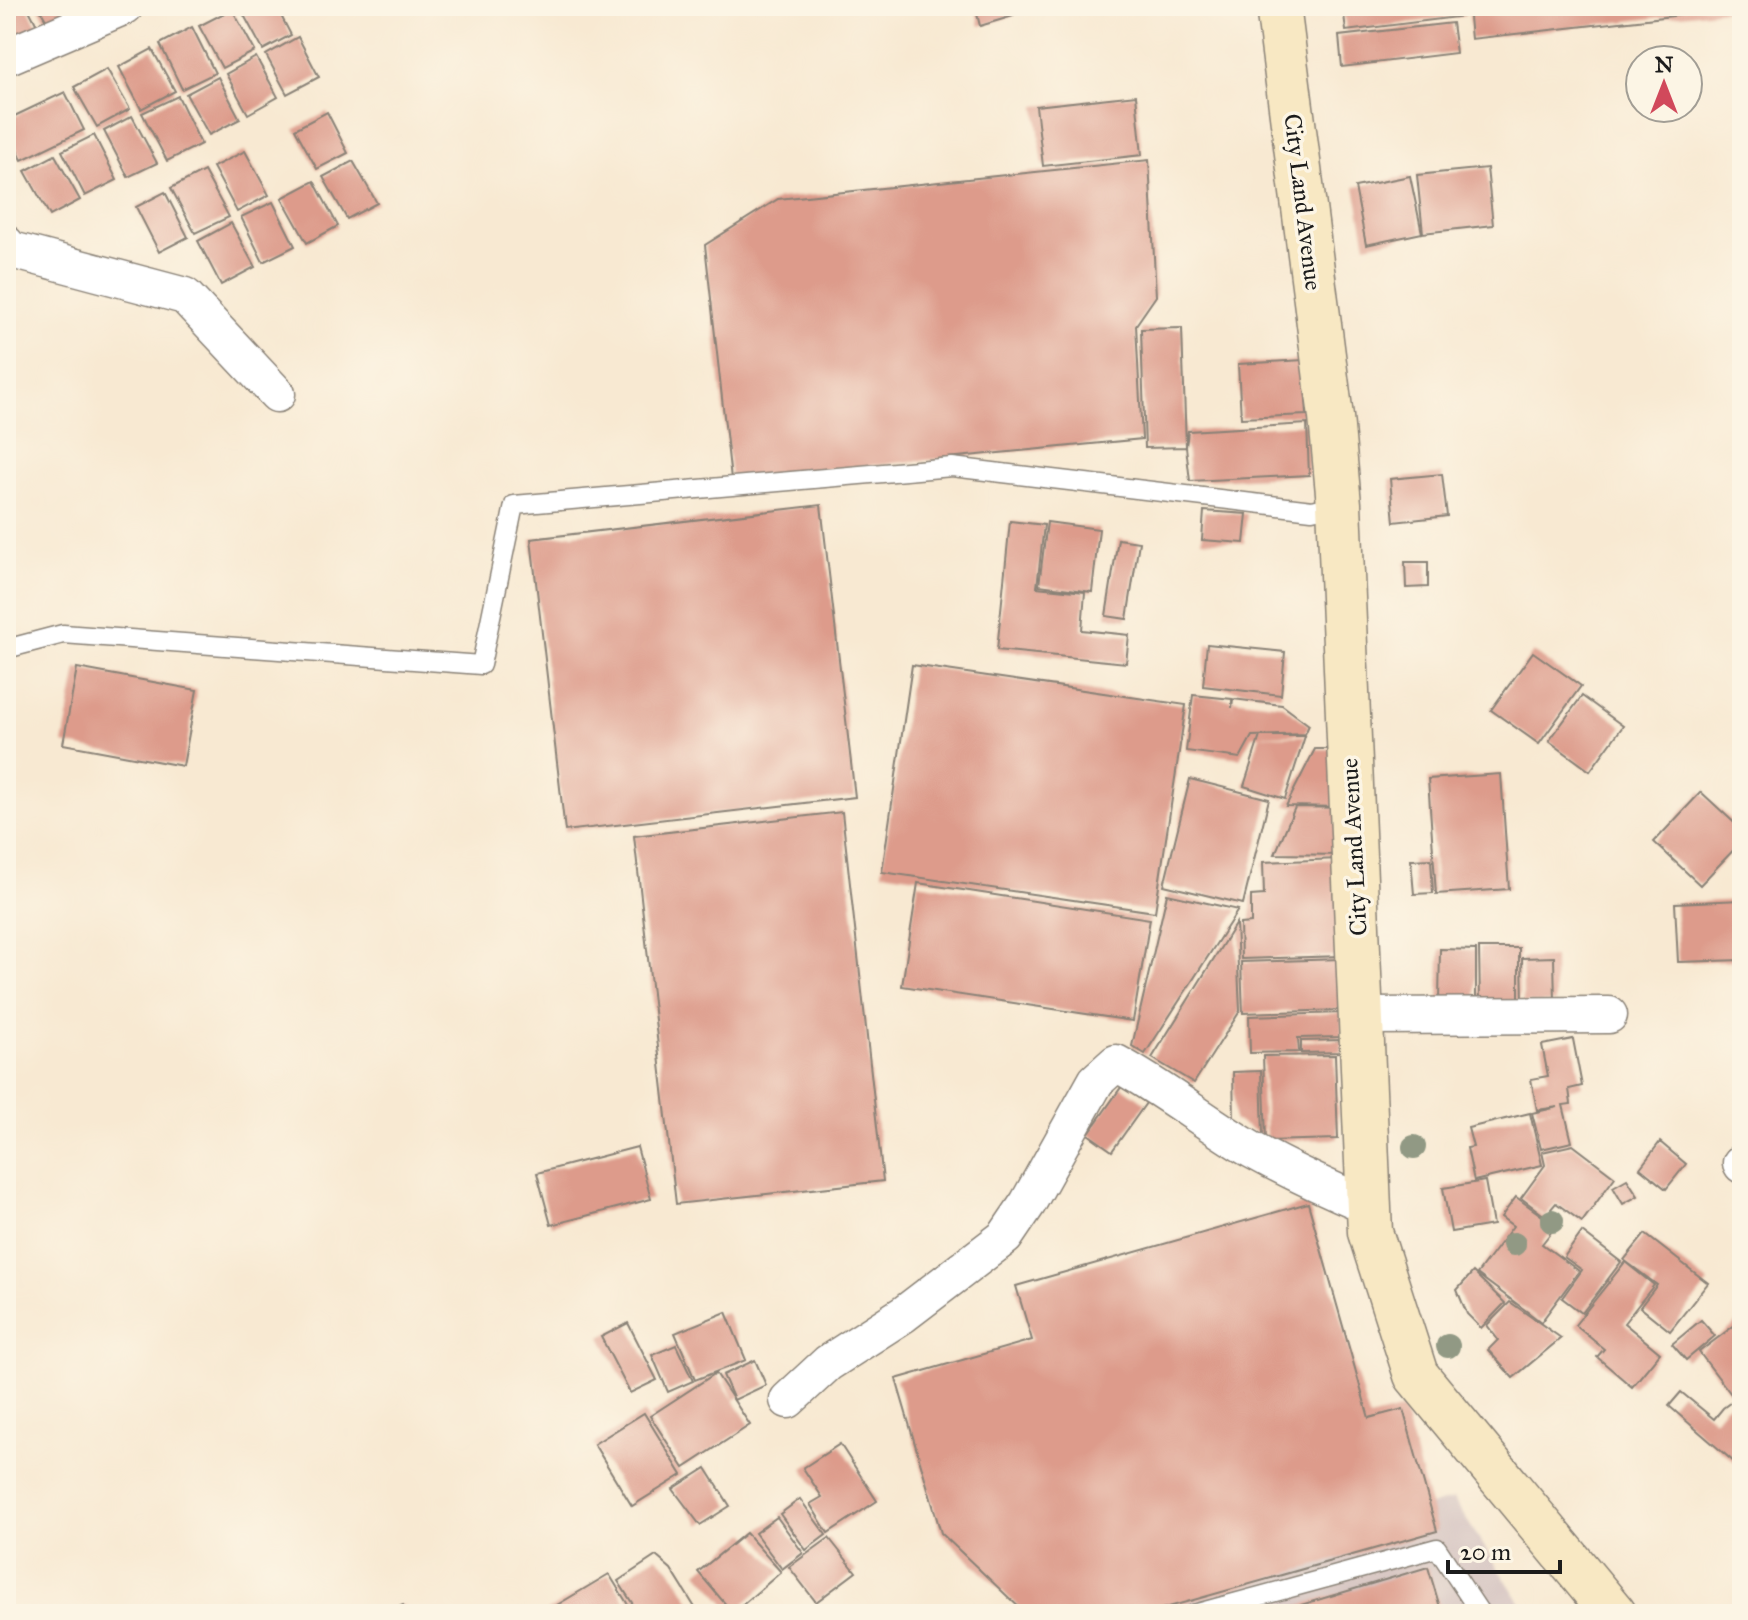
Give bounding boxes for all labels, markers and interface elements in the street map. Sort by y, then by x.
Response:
north arrow [1624,44,1704,124]
text: N [1655,51,1674,78]
street label: City Land Avenue [1277,112,1329,292]
street label: City Land Avenue [1334,757,1374,937]
scale bar [1448,1524,1560,1574]
text: 20 m [1460,1537,1511,1567]

